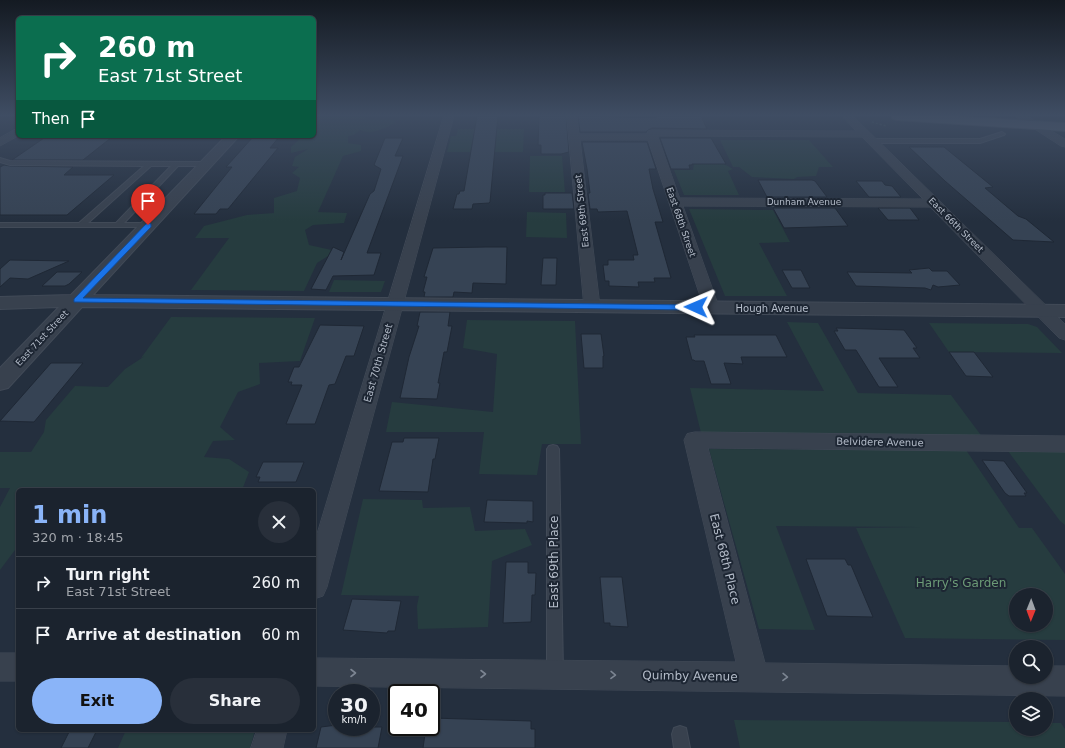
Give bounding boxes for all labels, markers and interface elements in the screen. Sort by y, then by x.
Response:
text: 260 m [98,31,195,64]
icon: right [32,32,84,84]
text: East 71st Street [98,65,242,86]
icon: arrive [77,108,99,130]
text: Then [32,110,69,128]
street label: East 69th Street [573,174,591,248]
pin [131,184,165,225]
street label: East 68th Street [664,186,698,259]
icon: arrive [137,190,159,212]
street label: East 66th Street [927,196,986,255]
street label: Dunham Avenue [767,197,842,207]
position arrow [675,286,717,328]
street label: Hough Avenue [736,303,809,314]
street label: East 71st Street [14,308,71,368]
street label: East 70th Street [362,322,395,404]
street label: Belvidere Avenue [836,436,924,448]
text: 1 min [32,501,107,529]
button: close [258,501,300,543]
street label: East 68th Place [707,512,743,606]
street label: East 69th Place [547,515,561,609]
text: 320 m · 18:45 [32,530,123,545]
text: Turn right [66,566,150,584]
icon: right [32,572,54,594]
text: 260 m [252,574,300,592]
park label: Harry's Garden [916,576,1006,590]
text: East 71st Street [66,584,170,599]
north arrow [1009,588,1053,632]
map controls [1009,588,1053,736]
icon: arrive [32,624,54,646]
text: Arrive at destination [66,626,241,644]
text: 60 m [262,626,300,644]
button: search [1009,640,1053,684]
street label: Quimby Avenue [642,668,738,684]
one-way arrow [350,669,356,677]
one-way arrow [480,670,486,678]
one-way arrow [610,671,616,679]
one-way arrow [782,673,788,682]
button: Exit [32,678,162,724]
button: Share [170,678,300,724]
speed limit sign: 40 [388,684,440,736]
button: layers [1009,692,1053,736]
text: 30 [340,693,368,717]
text: km/h [341,714,367,725]

